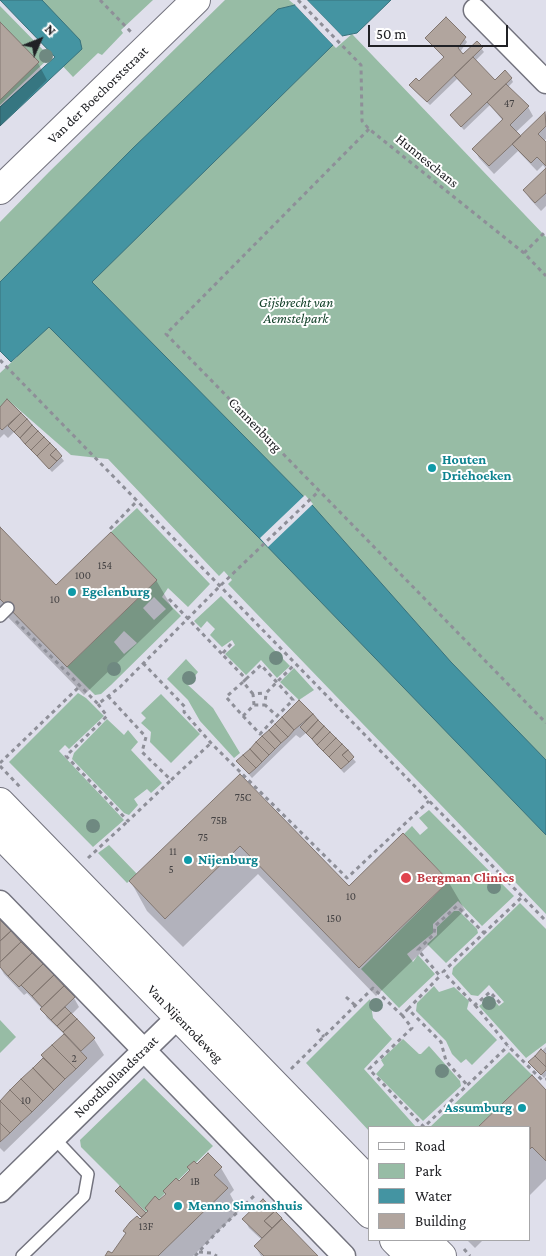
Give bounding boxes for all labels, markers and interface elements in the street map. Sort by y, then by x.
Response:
north arrow [15,15,65,65]
scale bar [371,15,511,47]
text: N [42,21,60,39]
text: 50 m [376,26,406,42]
street label: Van der Boechorststraat [44,43,152,147]
house number: 47 [504,97,514,111]
street label: Hunneschans [392,131,462,191]
park label: Gijsbrecht van Aemstelpark [259,295,333,328]
street label: Cannenburg [225,394,285,456]
place label: Houten Driehoeken [442,452,512,484]
marker: Houten Driehoeken [426,462,438,474]
house number: 154 [98,559,112,573]
house number: 100 [75,569,91,583]
place label: Egelenburg [82,584,150,600]
marker: Egelenburg [66,586,78,598]
house number: 10 [50,593,60,607]
house number: 75C [235,791,251,805]
house number: 75B [211,814,227,828]
house number: 75 [198,831,208,845]
house number: 11 [169,845,177,859]
place label: Nijenburg [198,852,258,868]
marker: Nijenburg [182,854,194,866]
house number: 5 [168,863,174,877]
place label: Bergman Clinics [417,870,514,886]
marker: Bergman Clinics [399,871,413,885]
house number: 10 [346,890,356,904]
house number: 150 [326,912,342,926]
street label: Van Nijenrodeweg [143,981,227,1067]
street label: Noordhollandstraat [70,1033,162,1121]
house number: 2 [71,1052,77,1066]
house number: 10 [21,1094,31,1108]
place label: Assumburg [444,1100,512,1116]
marker: Assumburg [516,1102,528,1114]
legend [368,1126,531,1241]
text: Road [415,1138,445,1154]
text: Park [415,1163,442,1179]
house number: 1B [190,1175,200,1189]
text: Water [415,1188,452,1204]
place label: Menno Simonshuis [188,1198,302,1214]
marker: Menno Simonshuis [172,1200,184,1212]
text: Building [415,1213,466,1229]
house number: 13F [139,1220,153,1234]

